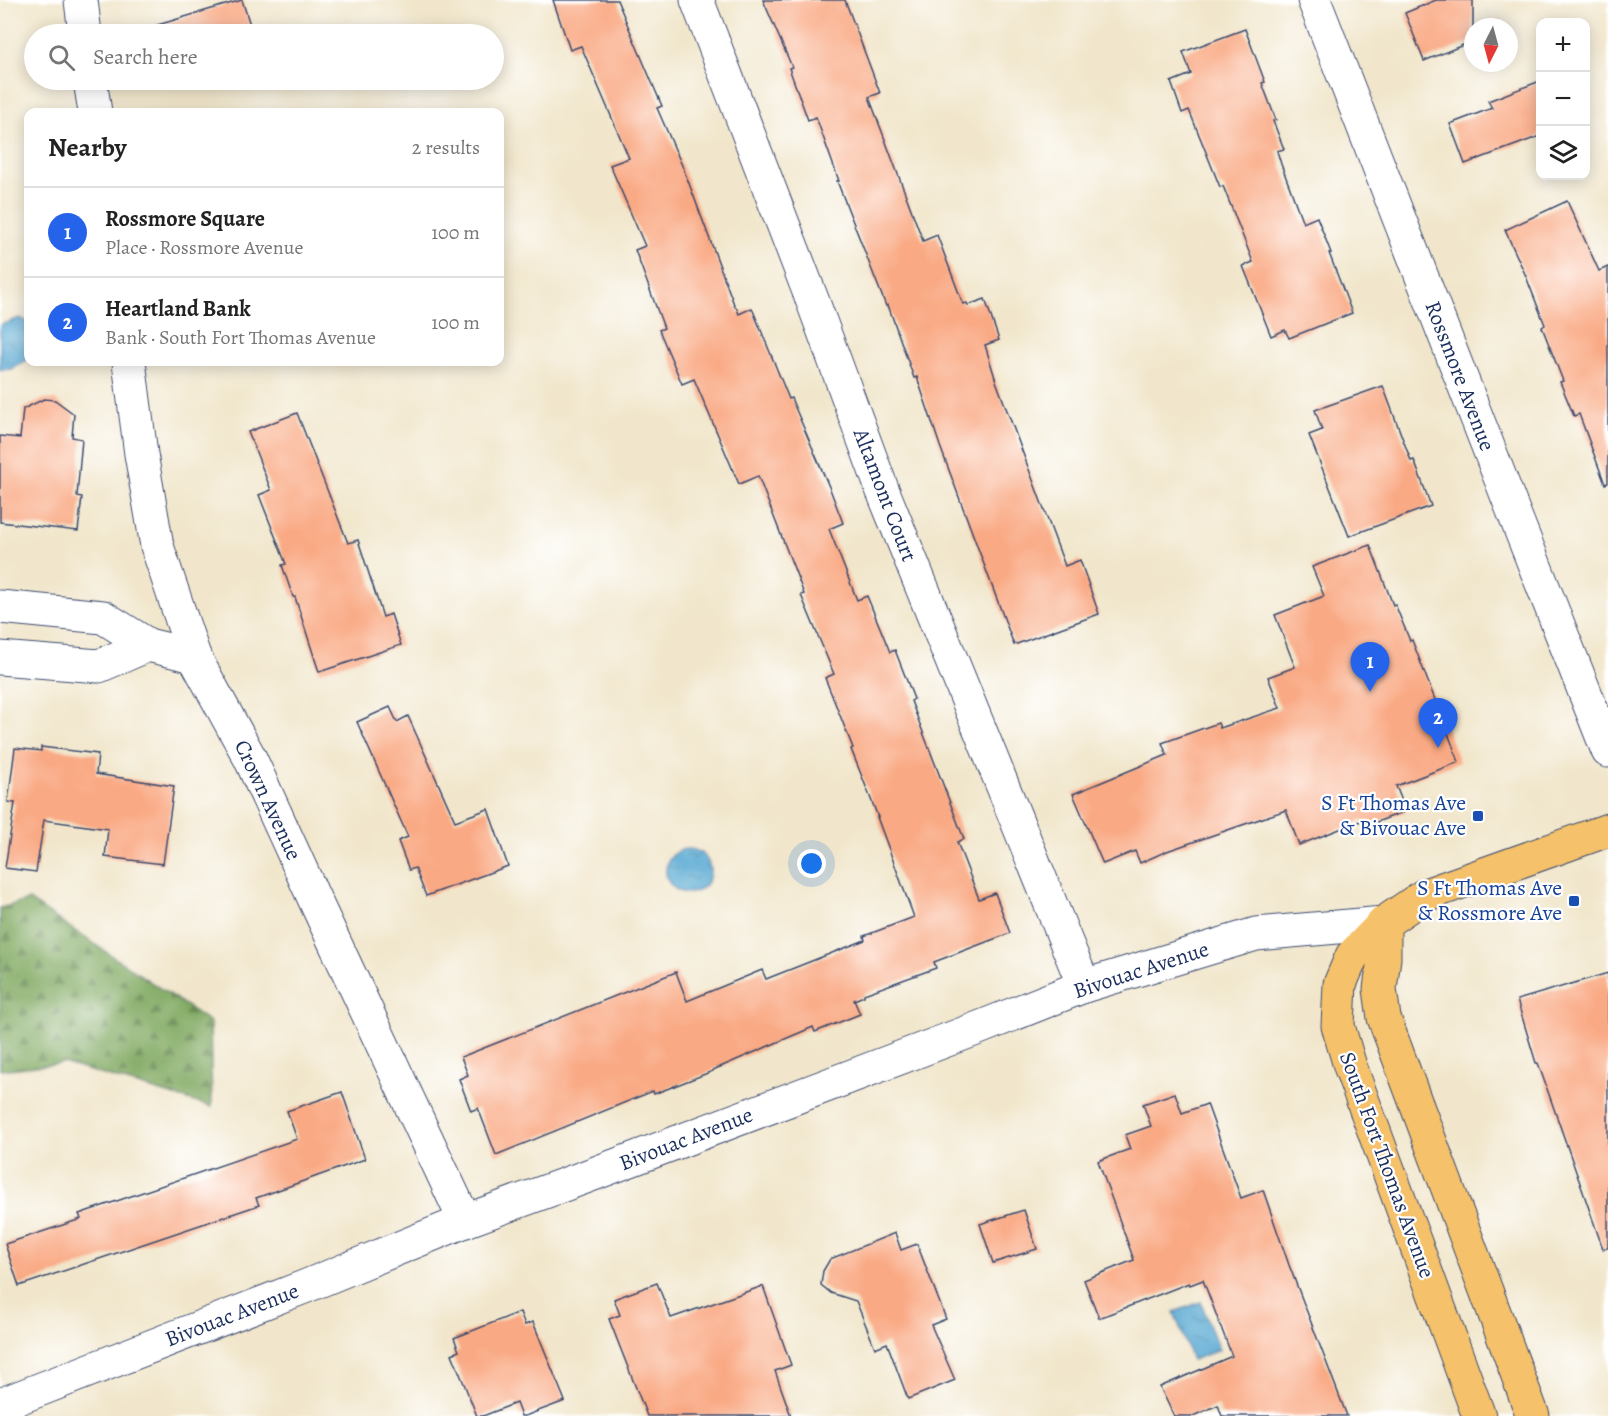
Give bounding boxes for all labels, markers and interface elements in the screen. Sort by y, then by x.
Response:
north arrow [1464,18,1518,72]
map controls [1536,18,1590,180]
button: + [1536,18,1590,72]
search box [24,24,504,90]
icon: search [45,41,78,74]
text: Search here [93,42,198,72]
button: − [1536,72,1590,126]
button: layers [1536,126,1590,180]
text: Nearby [48,130,127,165]
text: 2 results [412,134,480,161]
text: Rossmore Square [105,204,265,234]
text: 1 [64,219,71,246]
text: 100 m [431,219,480,246]
text: Place · Rossmore Avenue [105,234,303,261]
text: Heartland Bank [105,294,251,324]
street label: Rossmore Avenue [1418,297,1502,455]
text: 2 [63,309,72,336]
text: 100 m [431,309,480,336]
text: Bank · South Fort Thomas Avenue [105,324,376,351]
street label: Altamont Court [846,423,924,566]
pin: 1 [1350,642,1390,692]
pin: 2 [1418,698,1458,748]
street label: Crown Avenue [227,735,309,865]
place label: S Ft Thomas Ave & Bivouac Ave [1321,788,1466,843]
marker: S Ft Thomas Ave & Bivouac Ave [1471,809,1485,823]
your location [797,849,826,878]
place label: S Ft Thomas Ave & Rossmore Ave [1417,873,1562,928]
marker: S Ft Thomas Ave & Rossmore Ave [1567,894,1581,908]
street label: Bivouac Avenue [1069,934,1213,1006]
street label: South Fort Thomas Avenue [1332,1048,1442,1282]
street label: Bivouac Avenue [615,1100,757,1178]
street label: Bivouac Avenue [161,1276,303,1354]

